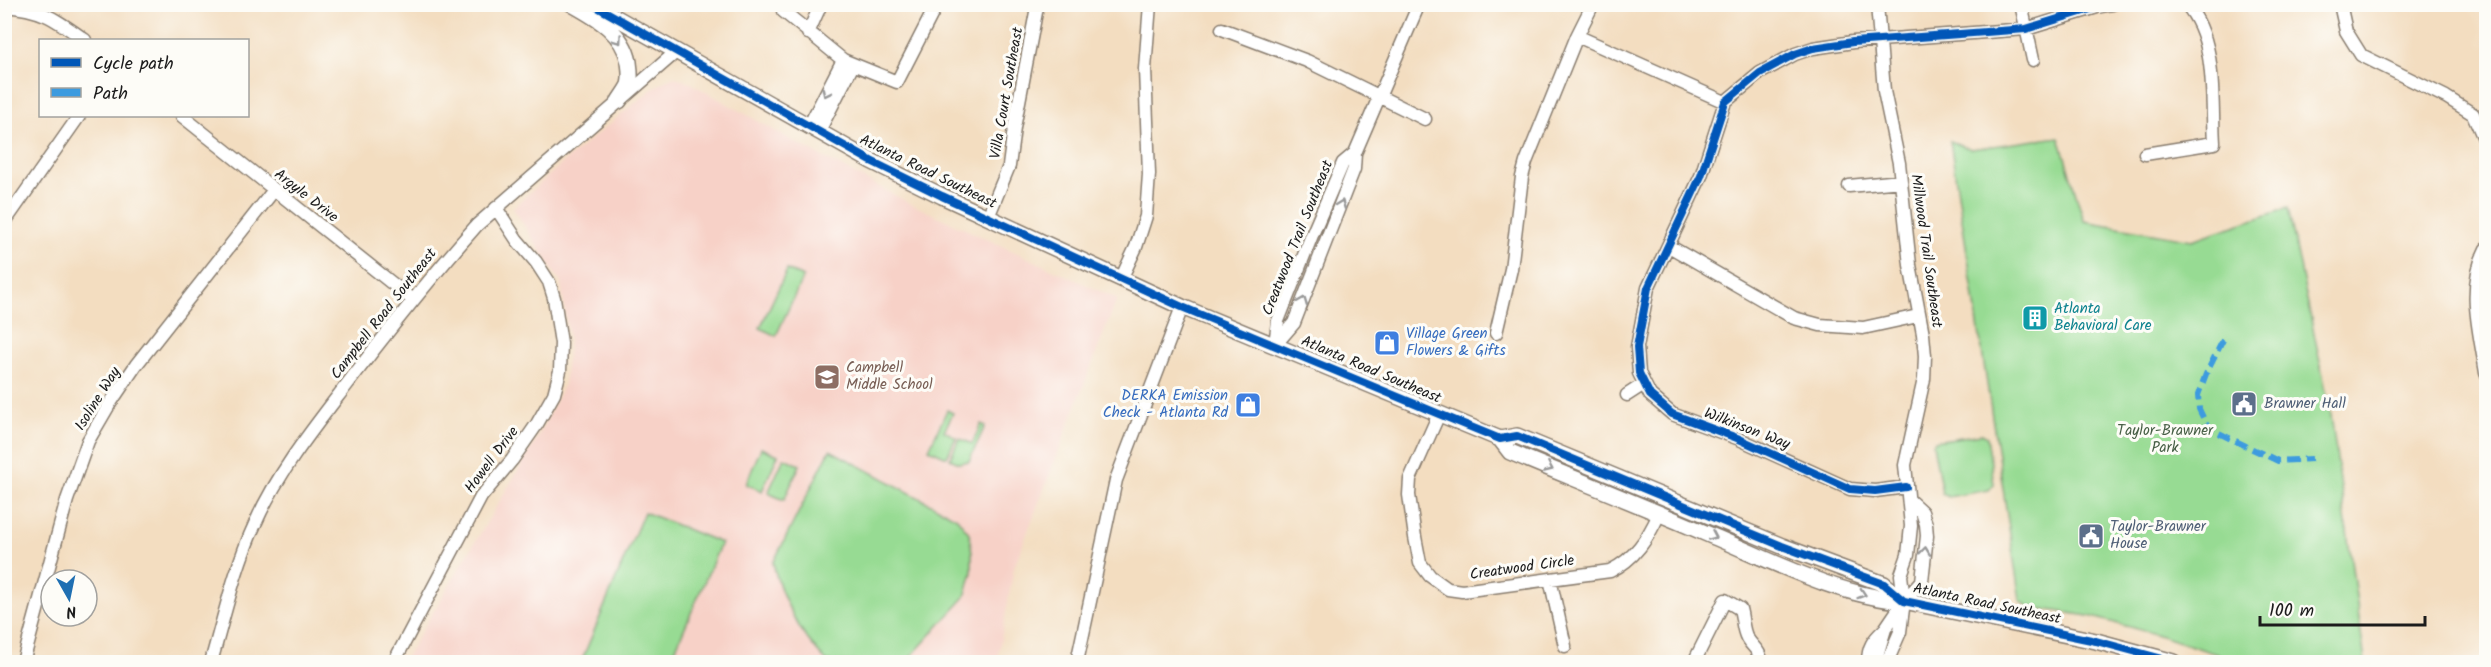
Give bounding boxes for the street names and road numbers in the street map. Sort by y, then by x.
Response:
street label: Villa Court Southeast [984,25,1030,161]
street label: Atlanta Road Southeast [855,128,1001,216]
street label: Creatwood Trail Southeast [1256,156,1340,319]
street label: Argyle Drive [269,163,344,229]
street label: Millwood Trail Southeast [1903,173,1949,330]
street label: Campbell Road Southeast [325,243,443,385]
street label: Atlanta Road Southeast [1297,330,1445,410]
street label: Isoline Way [69,361,128,436]
street label: Wilkinson Way [1700,402,1794,457]
street label: Howell Drive [459,421,525,499]
street label: Creatwood Circle [1468,549,1576,587]
street label: Atlanta Road Southeast [1911,577,2063,631]

